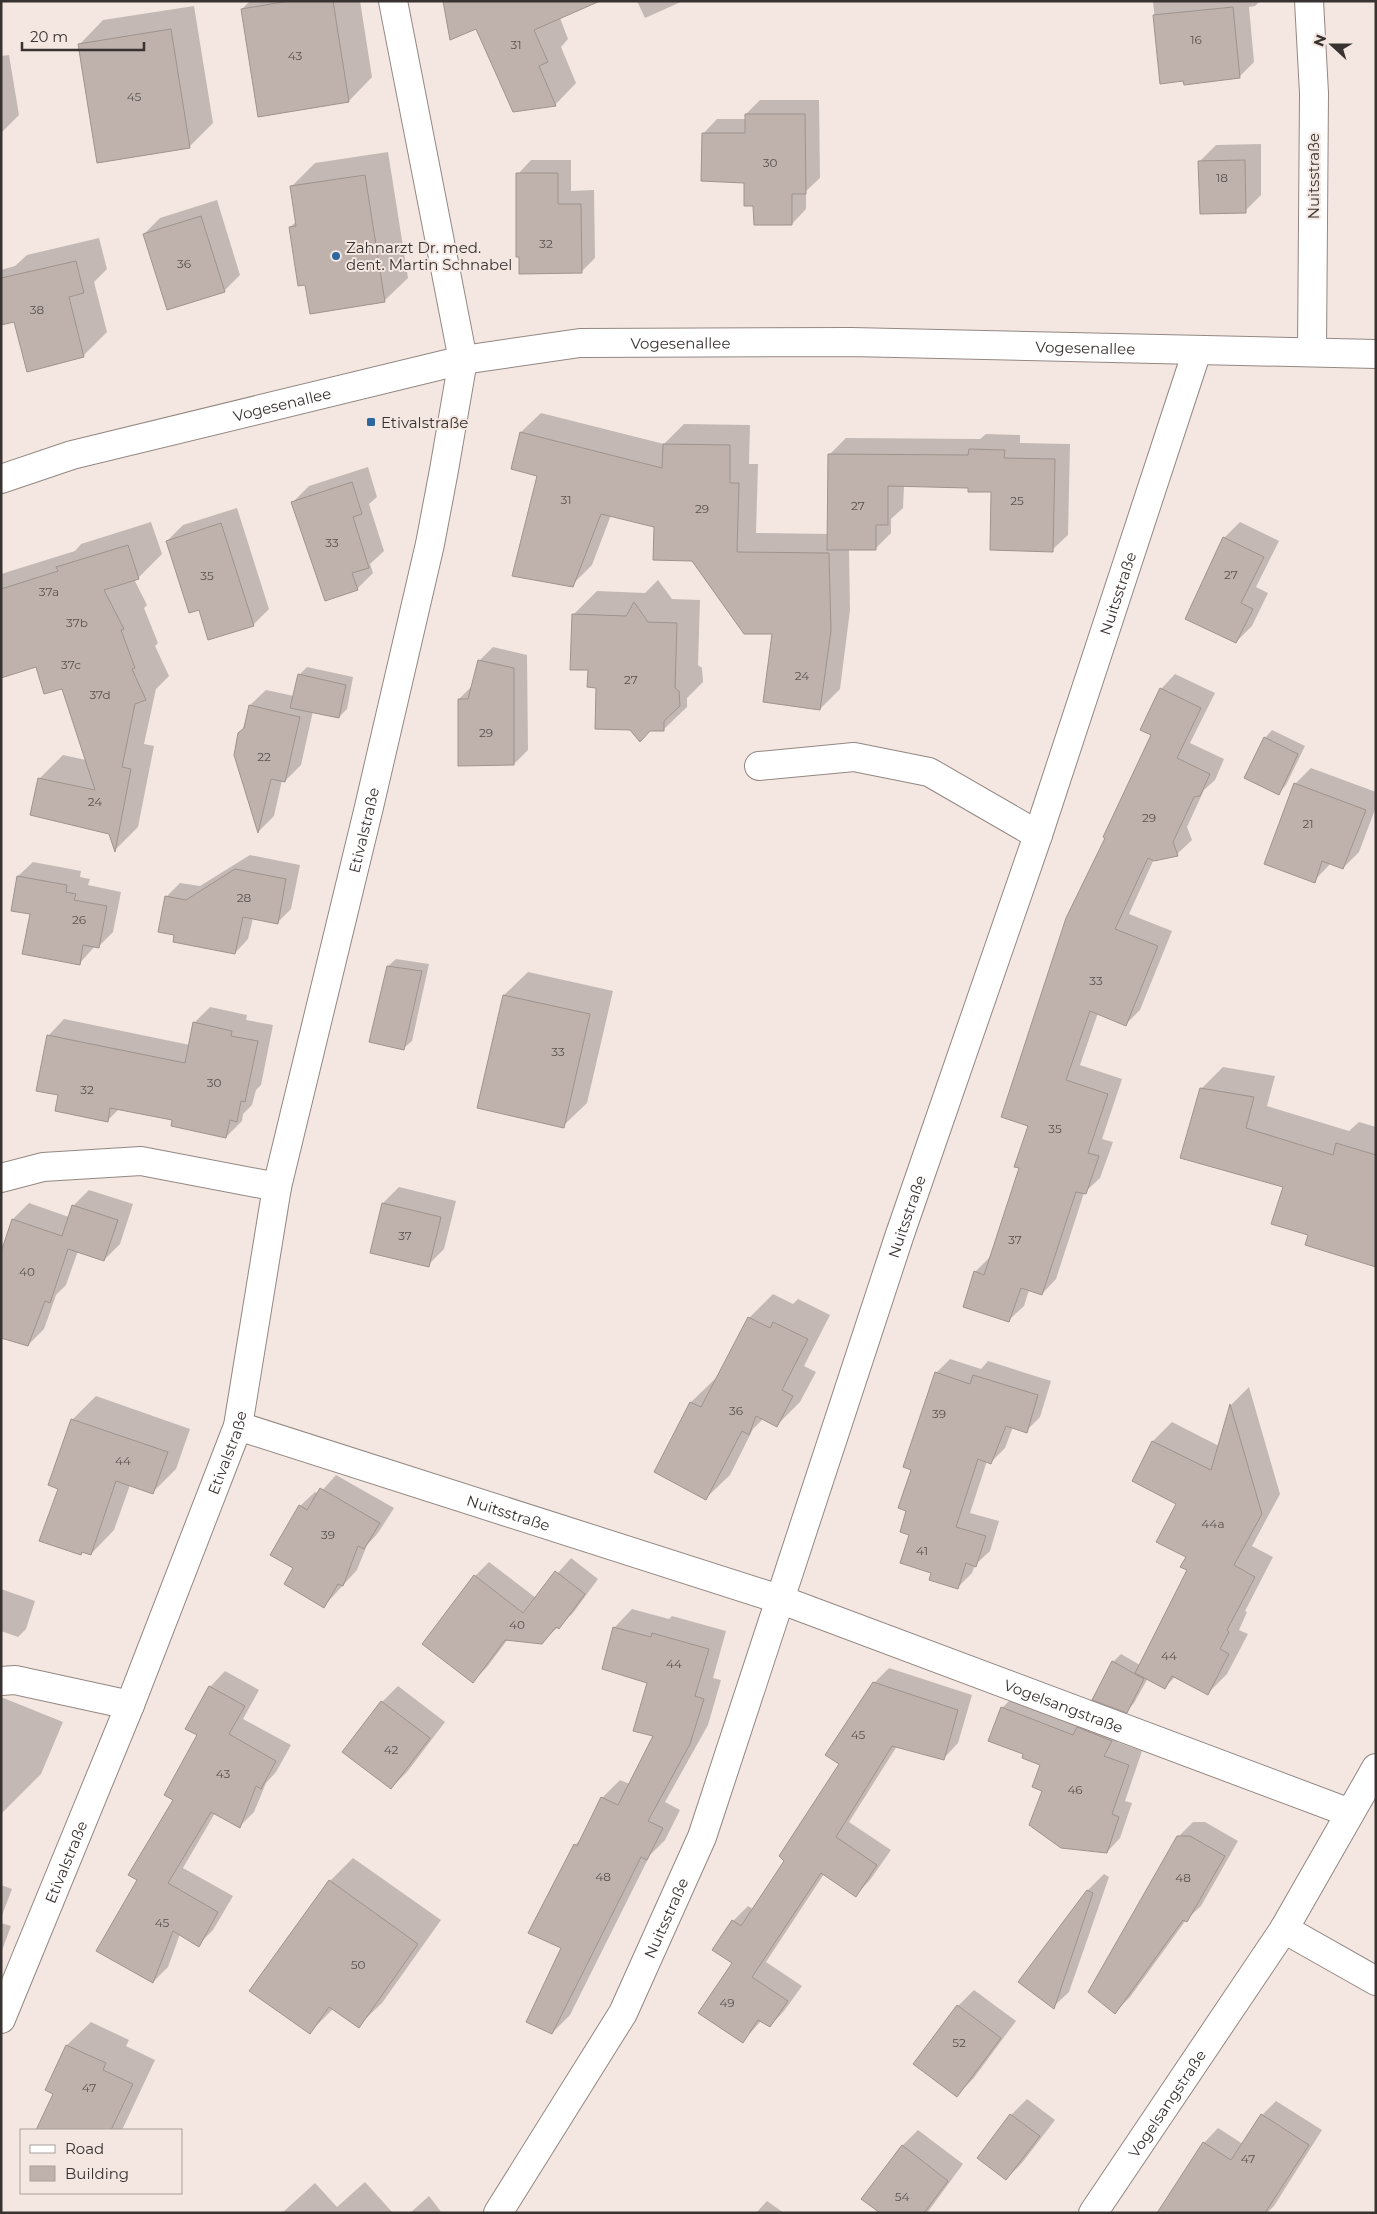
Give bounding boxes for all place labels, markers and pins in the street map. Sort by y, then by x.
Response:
place label: Zahnarzt Dr. med. dent. Martin Schnabel [346,238,512,274]
marker: Zahnarzt Dr. med. dent. Martin Schnabel [330,250,342,262]
place label: Etivalstraße [381,413,468,432]
marker: Etivalstraße [365,416,377,428]

